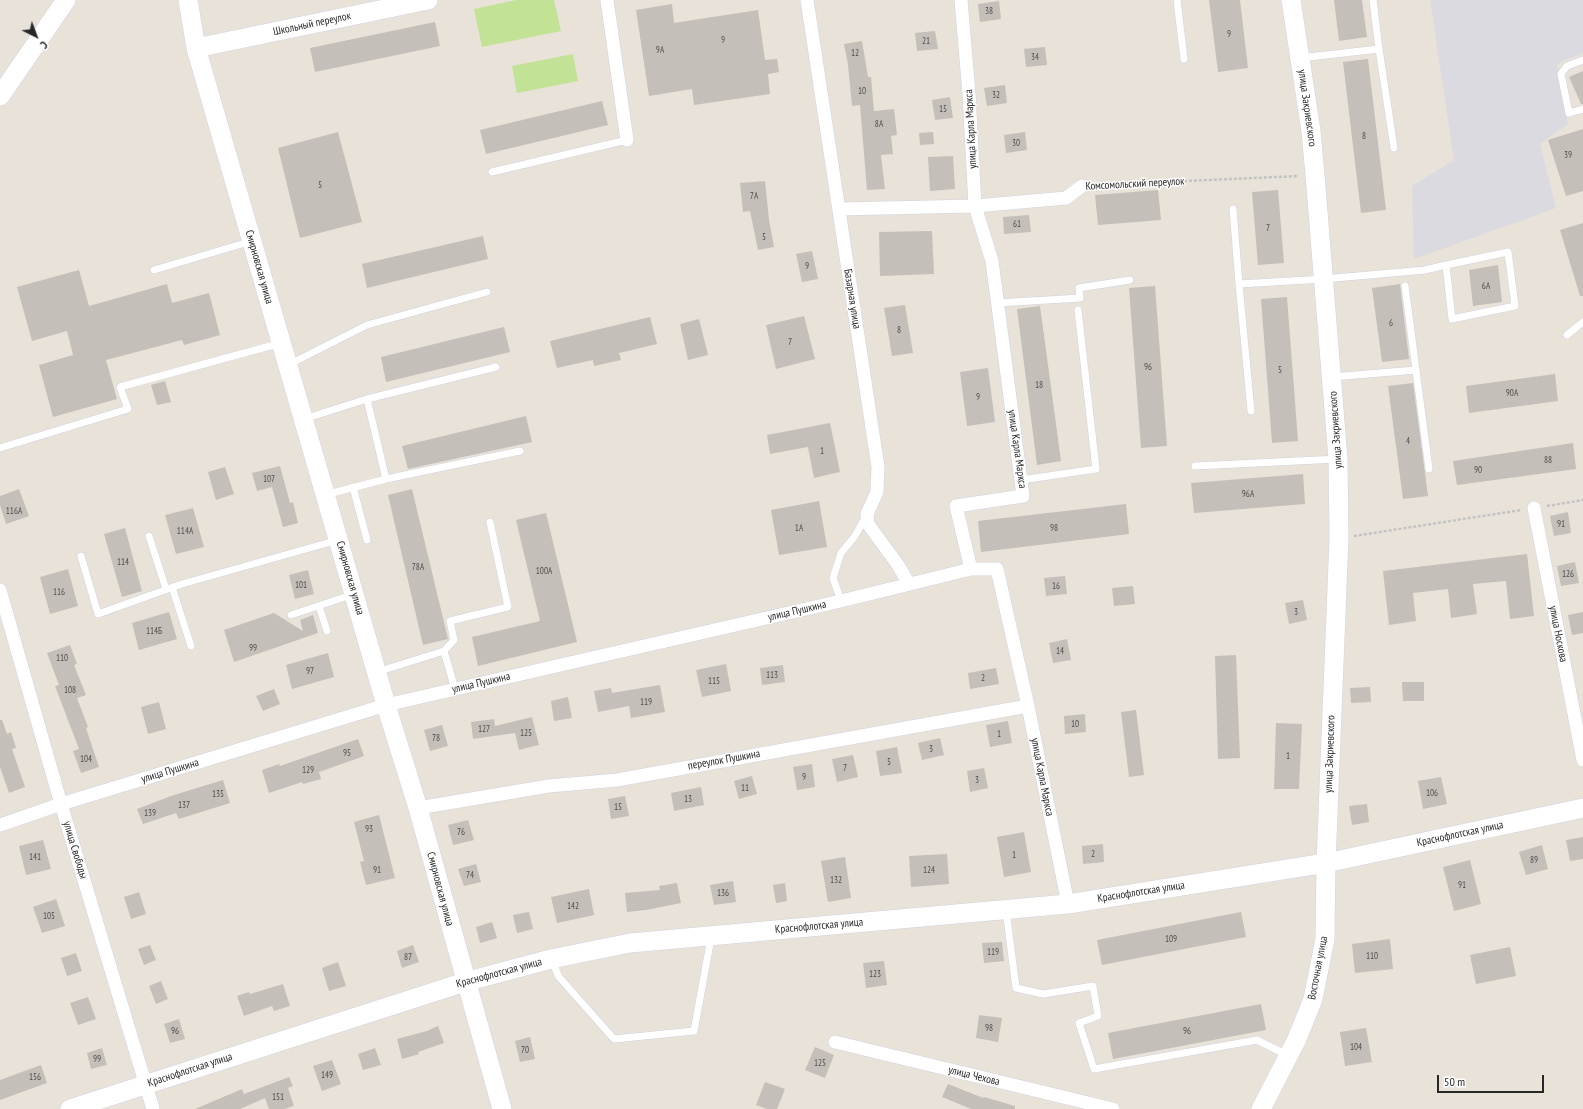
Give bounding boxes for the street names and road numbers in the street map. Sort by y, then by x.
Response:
street label: Школьный переулок [272,9,352,39]
street label: улица Закриевского [1295,69,1319,147]
street label: улица Карла Маркса [962,89,980,169]
street label: Комсомольский переулок [1085,175,1185,193]
street label: Смирновская улица [242,229,276,305]
street label: Базарная улица [841,268,863,330]
street label: улица Закриевского [1327,391,1345,469]
street label: улица Карла Маркса [1005,409,1029,489]
street label: Смирновская улица [333,540,367,616]
street label: улица Пушкина [766,598,828,624]
street label: улица Носкова [1546,605,1570,663]
street label: улица Пушкина [450,670,512,696]
street label: улица Закриевского [1322,715,1338,793]
street label: улица Карла Маркса [1028,737,1056,817]
street label: переулок Пушкина [687,747,761,773]
street label: улица Пушкина [140,756,200,786]
street label: Краснофлотская улица [1415,818,1505,850]
street label: улица Свободы [60,820,90,880]
street label: Смирновская улица [424,851,456,927]
street label: Краснофлотская улица [1096,879,1186,905]
street label: Краснофлотская улица [774,916,864,936]
street label: Восточная улица [1305,935,1331,1001]
street label: Краснофлотская улица [455,955,543,991]
street label: Краснофлотская улица [146,1050,234,1090]
street label: улица Чехова [947,1063,1001,1089]

